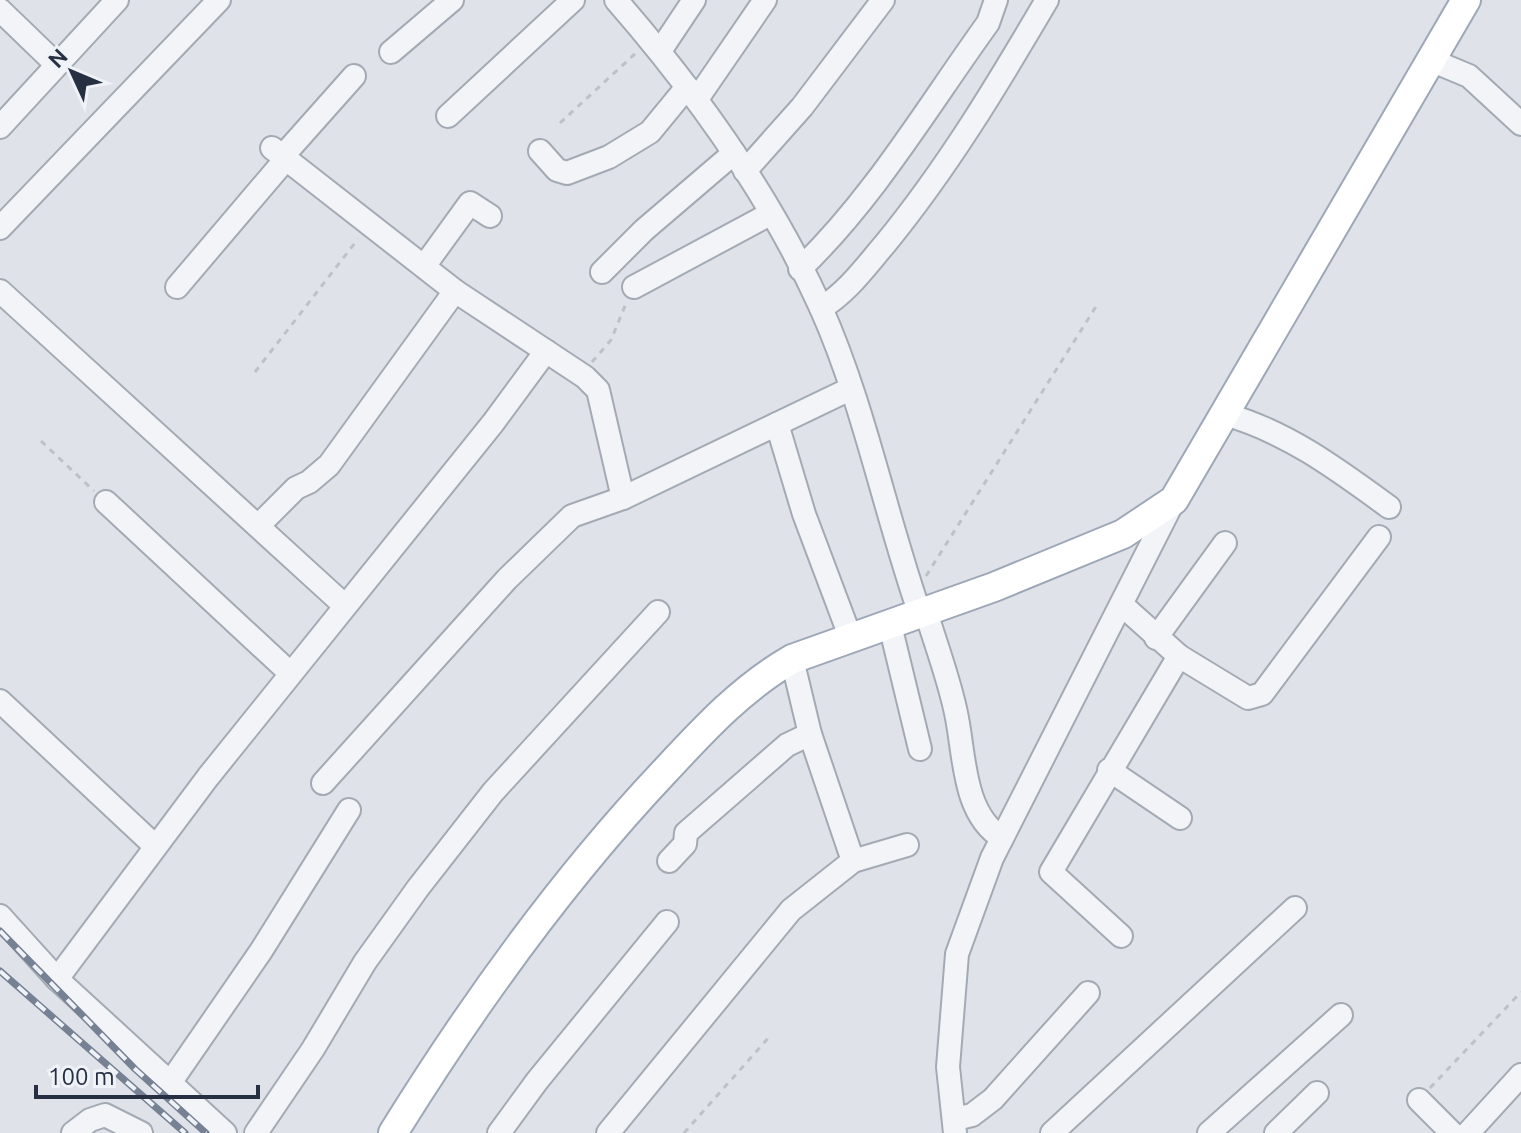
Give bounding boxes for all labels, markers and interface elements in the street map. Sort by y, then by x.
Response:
north arrow [32,32,112,112]
text: N [43,43,72,72]
scale bar [36,1049,258,1099]
text: 100 m [48,1063,115,1090]

